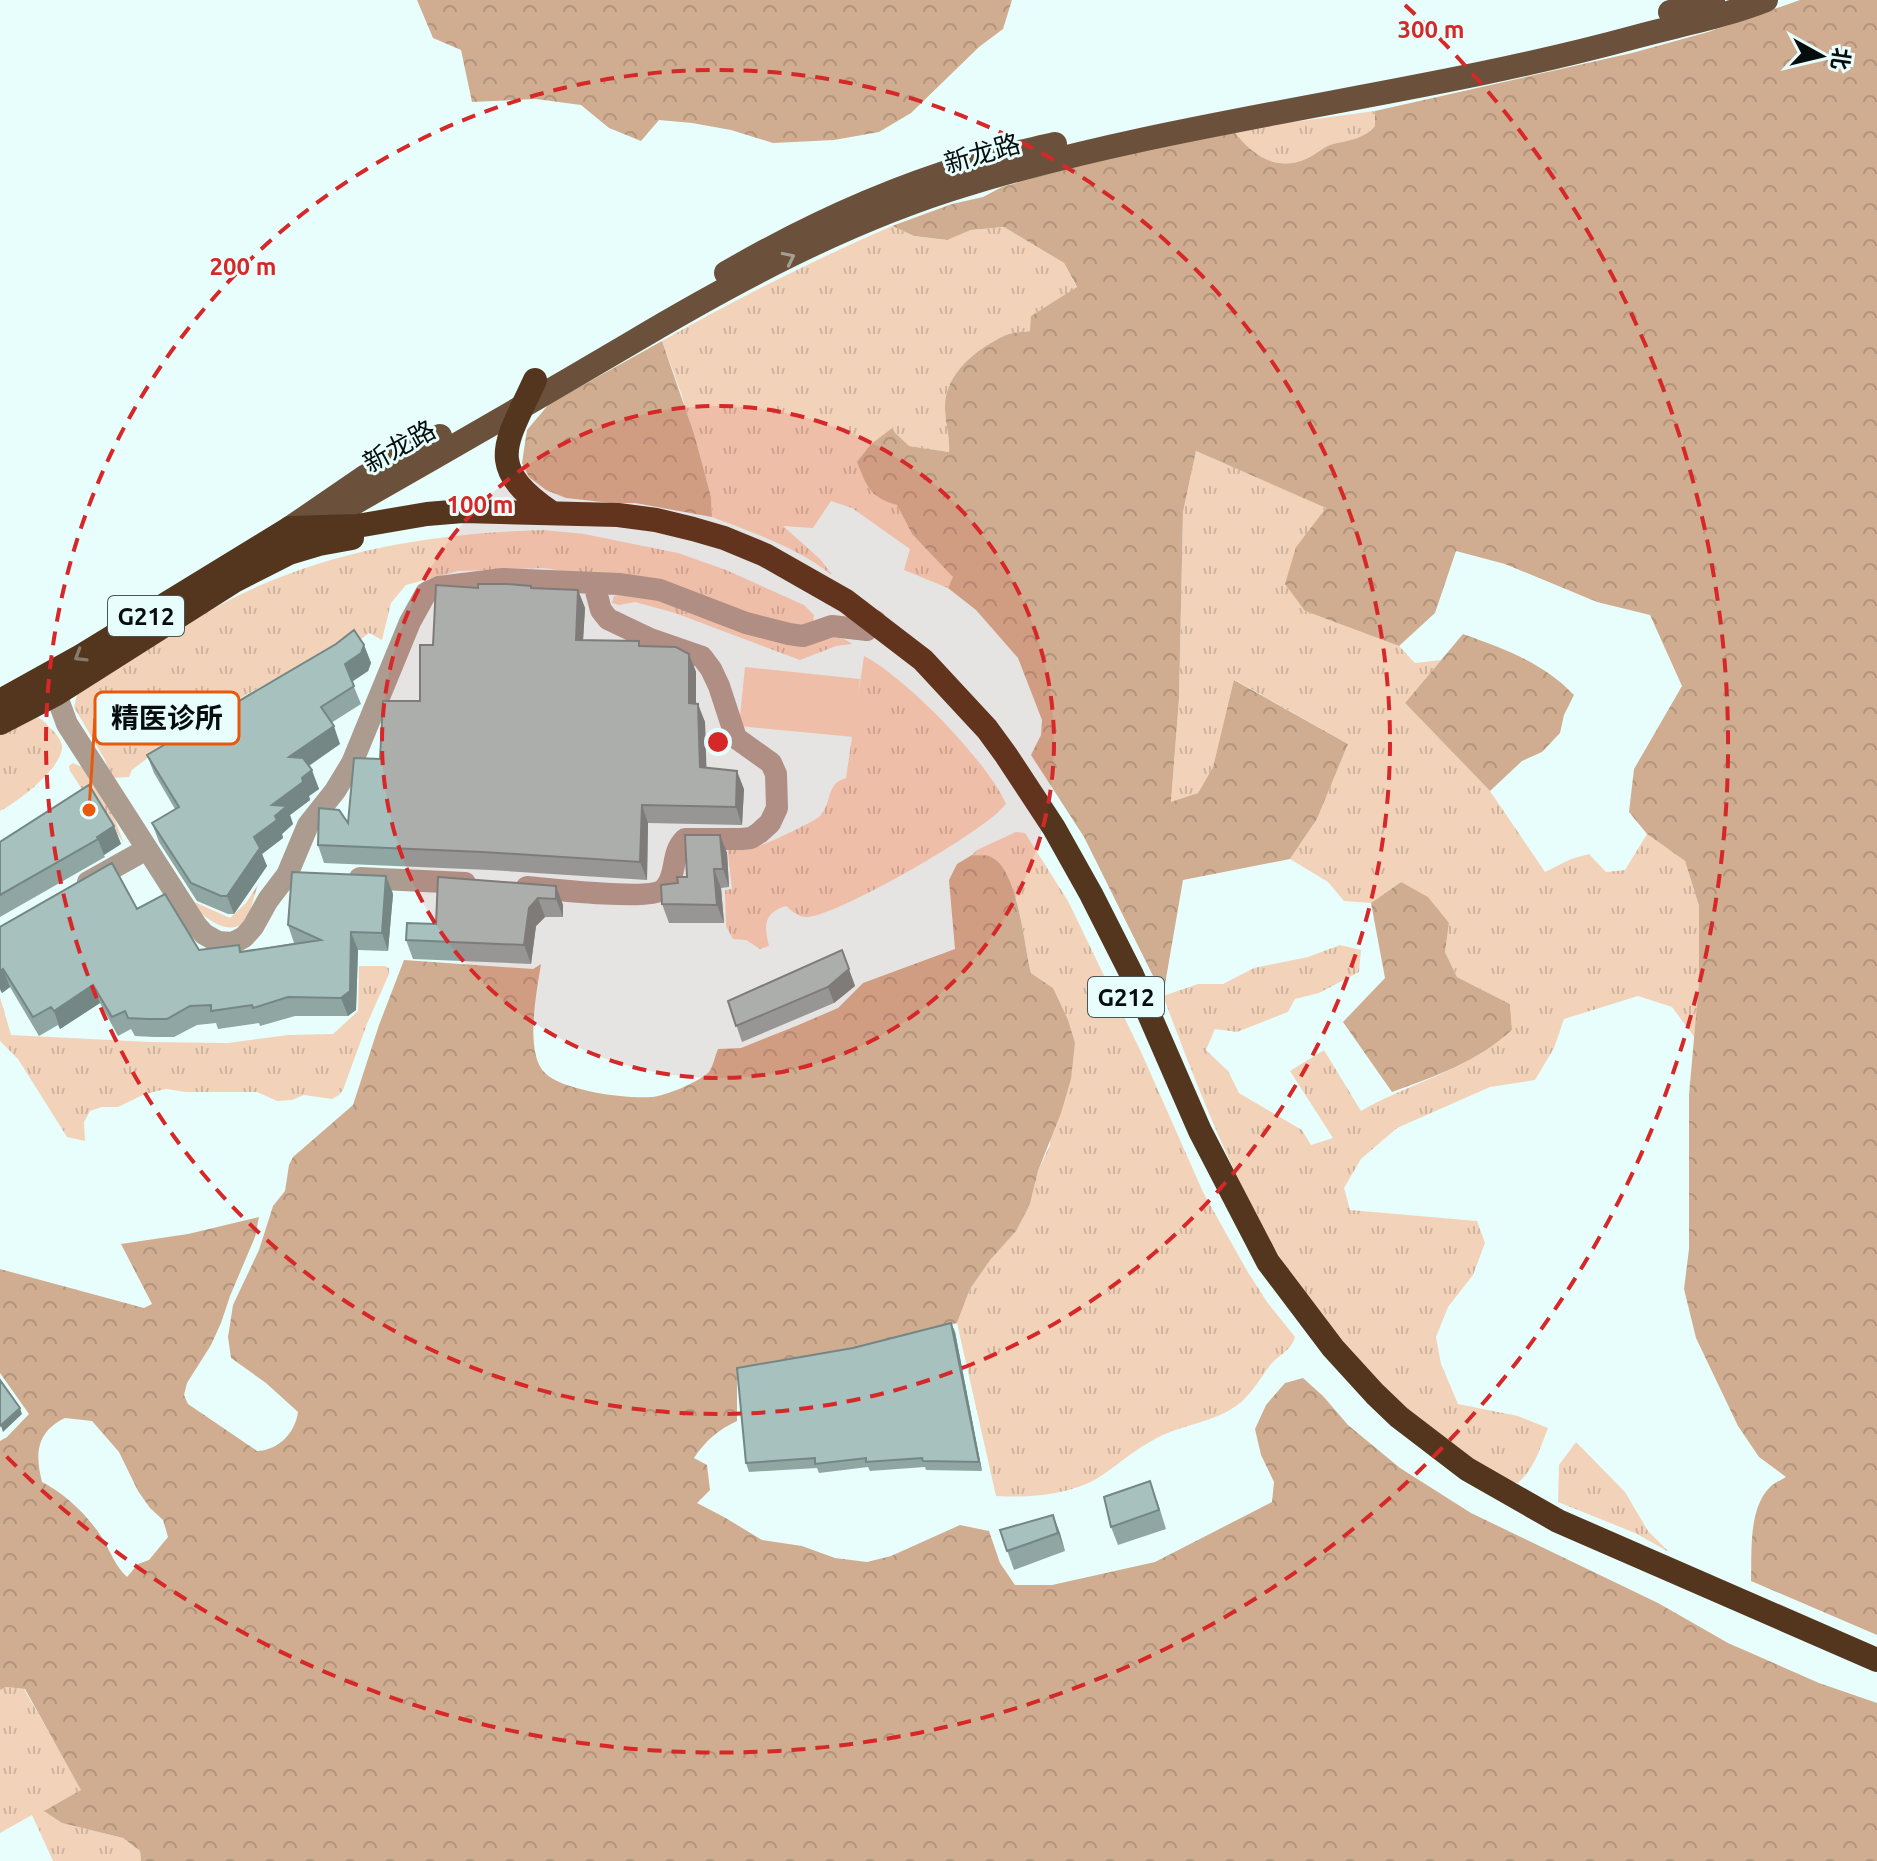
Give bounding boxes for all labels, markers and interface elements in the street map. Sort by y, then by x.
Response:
text: 300 m [1398,16,1464,43]
north arrow [1781,16,1861,96]
text: 北 [1827,46,1855,71]
street label: 新龙路 [941,128,1023,178]
one-way arrow [781,252,796,268]
text: 200 m [210,253,276,280]
street label: 新龙路 [358,414,440,478]
text: 100 m [447,491,513,518]
road number: G212 [108,596,184,636]
one-way arrow [74,646,89,662]
callout: 精医诊所 [95,692,239,744]
text: 精医诊所 [111,702,223,733]
centre of rings [704,728,732,756]
road number: G212 [1088,977,1164,1017]

